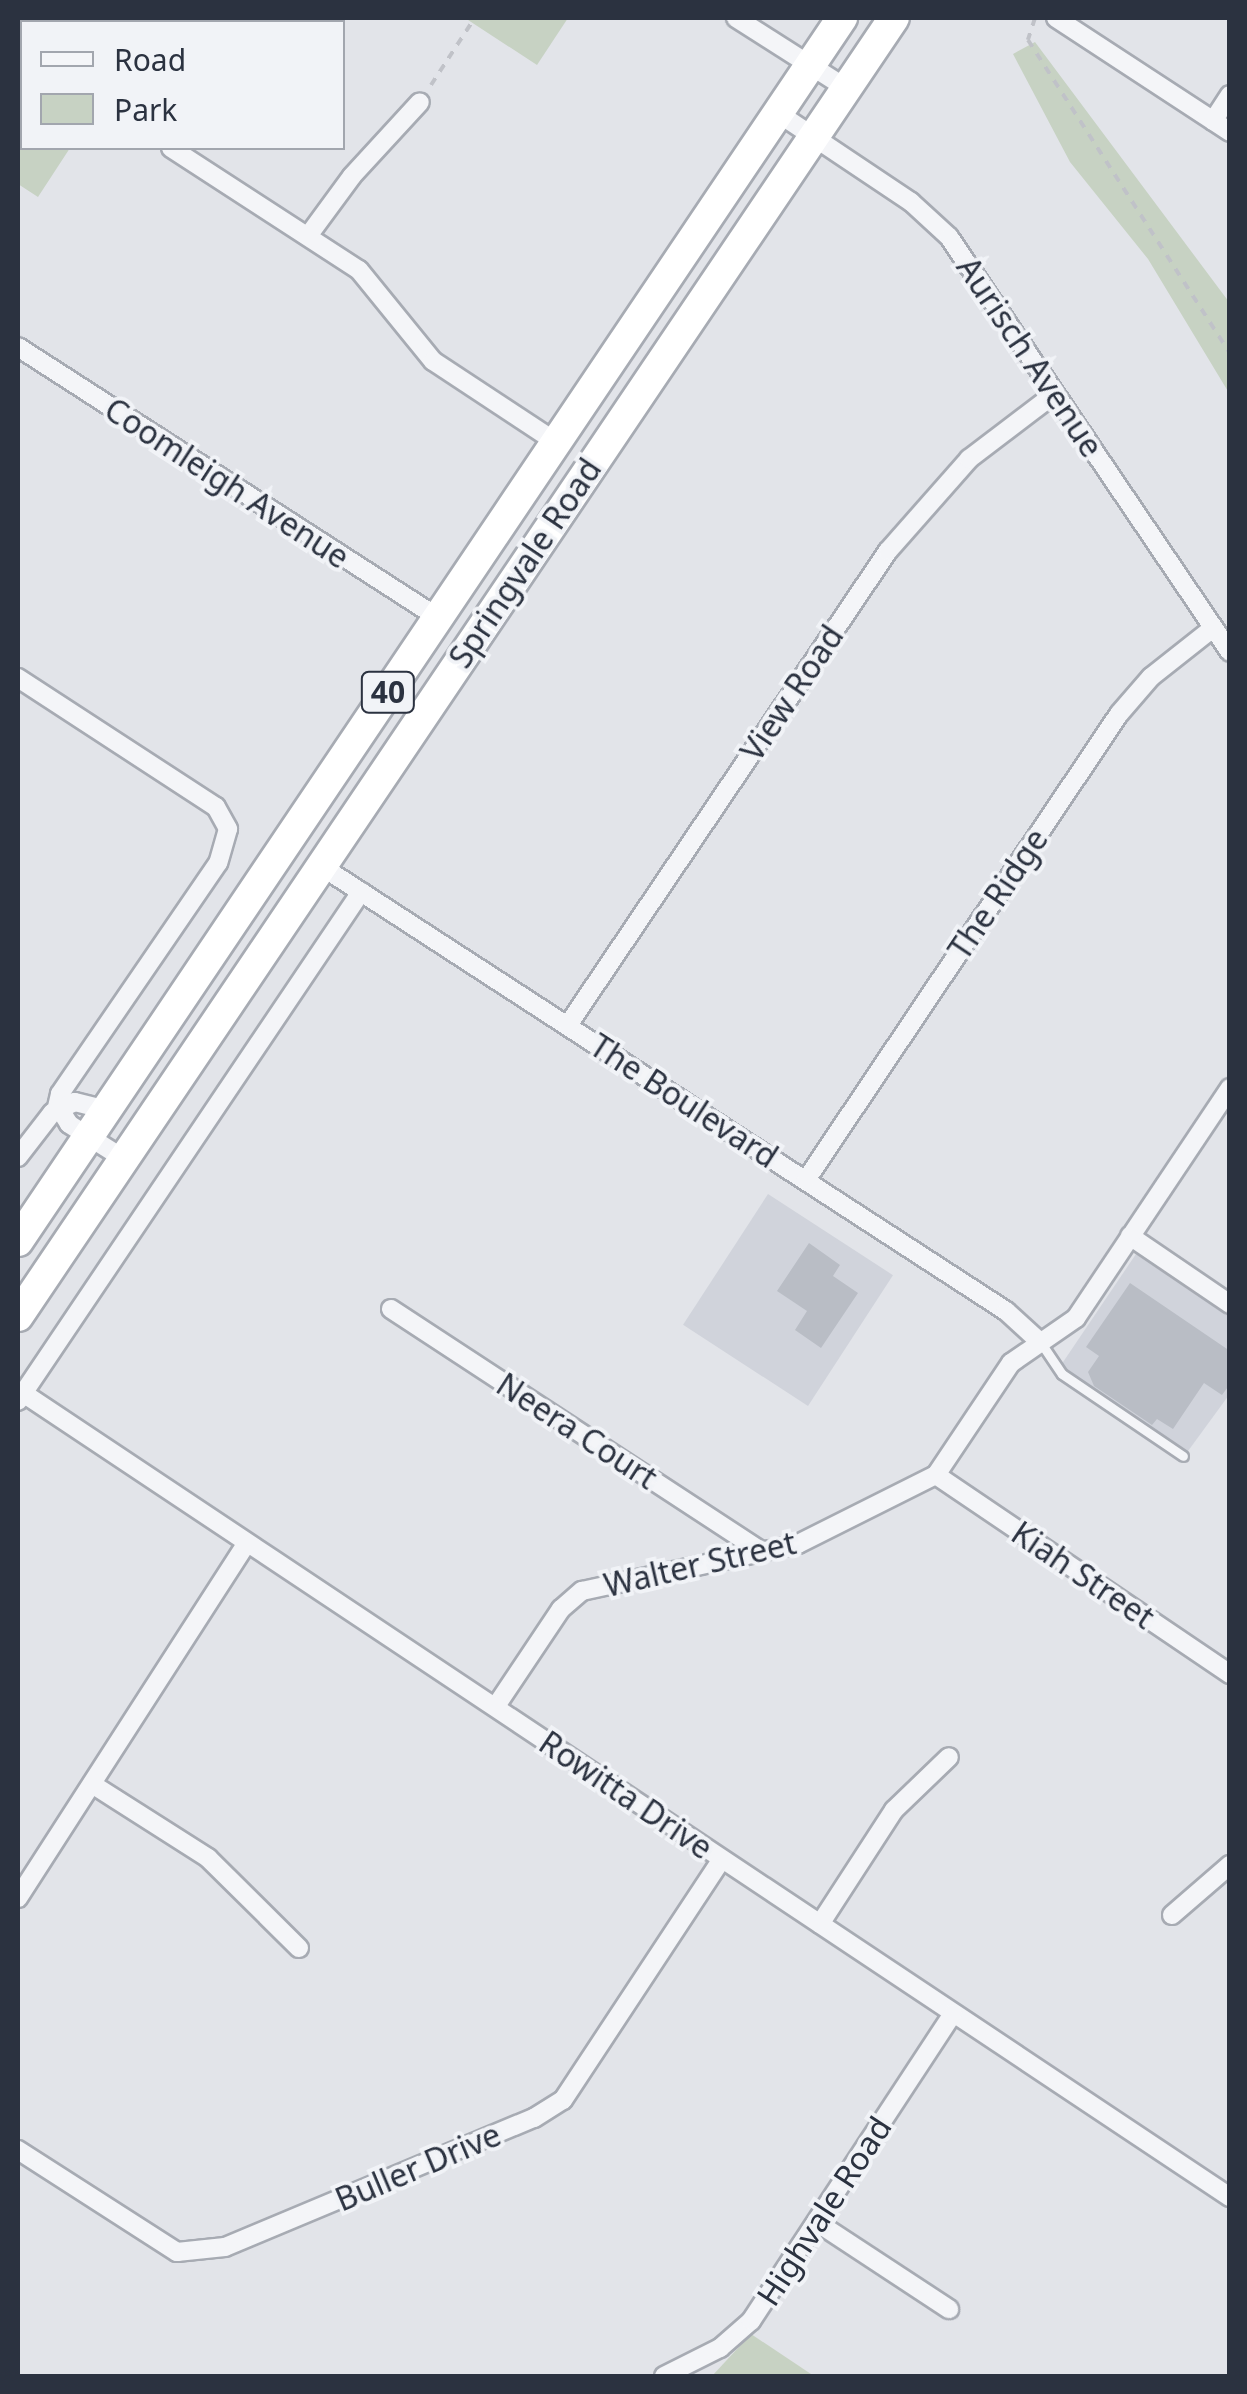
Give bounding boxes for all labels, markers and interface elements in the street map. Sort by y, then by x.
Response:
legend [20,20,345,150]
text: Road [114,39,186,80]
text: Park [114,89,177,130]
street label: Aurisch Avenue [949,250,1111,464]
street label: Coomleigh Avenue [98,390,356,576]
street label: Springvale Road [441,451,609,675]
street label: View Road [733,618,851,768]
road number: 40 [360,667,416,717]
street label: The Ridge [940,821,1056,967]
street label: The Boulevard [583,1026,785,1176]
street label: Neera Court [490,1365,664,1497]
street label: Kiah Street [1005,1513,1161,1637]
street label: Walter Street [600,1523,800,1605]
street label: Rowitta Drive [532,1723,720,1867]
street label: Highvale Road [749,2109,899,2313]
street label: Buller Drive [330,2115,506,2219]

